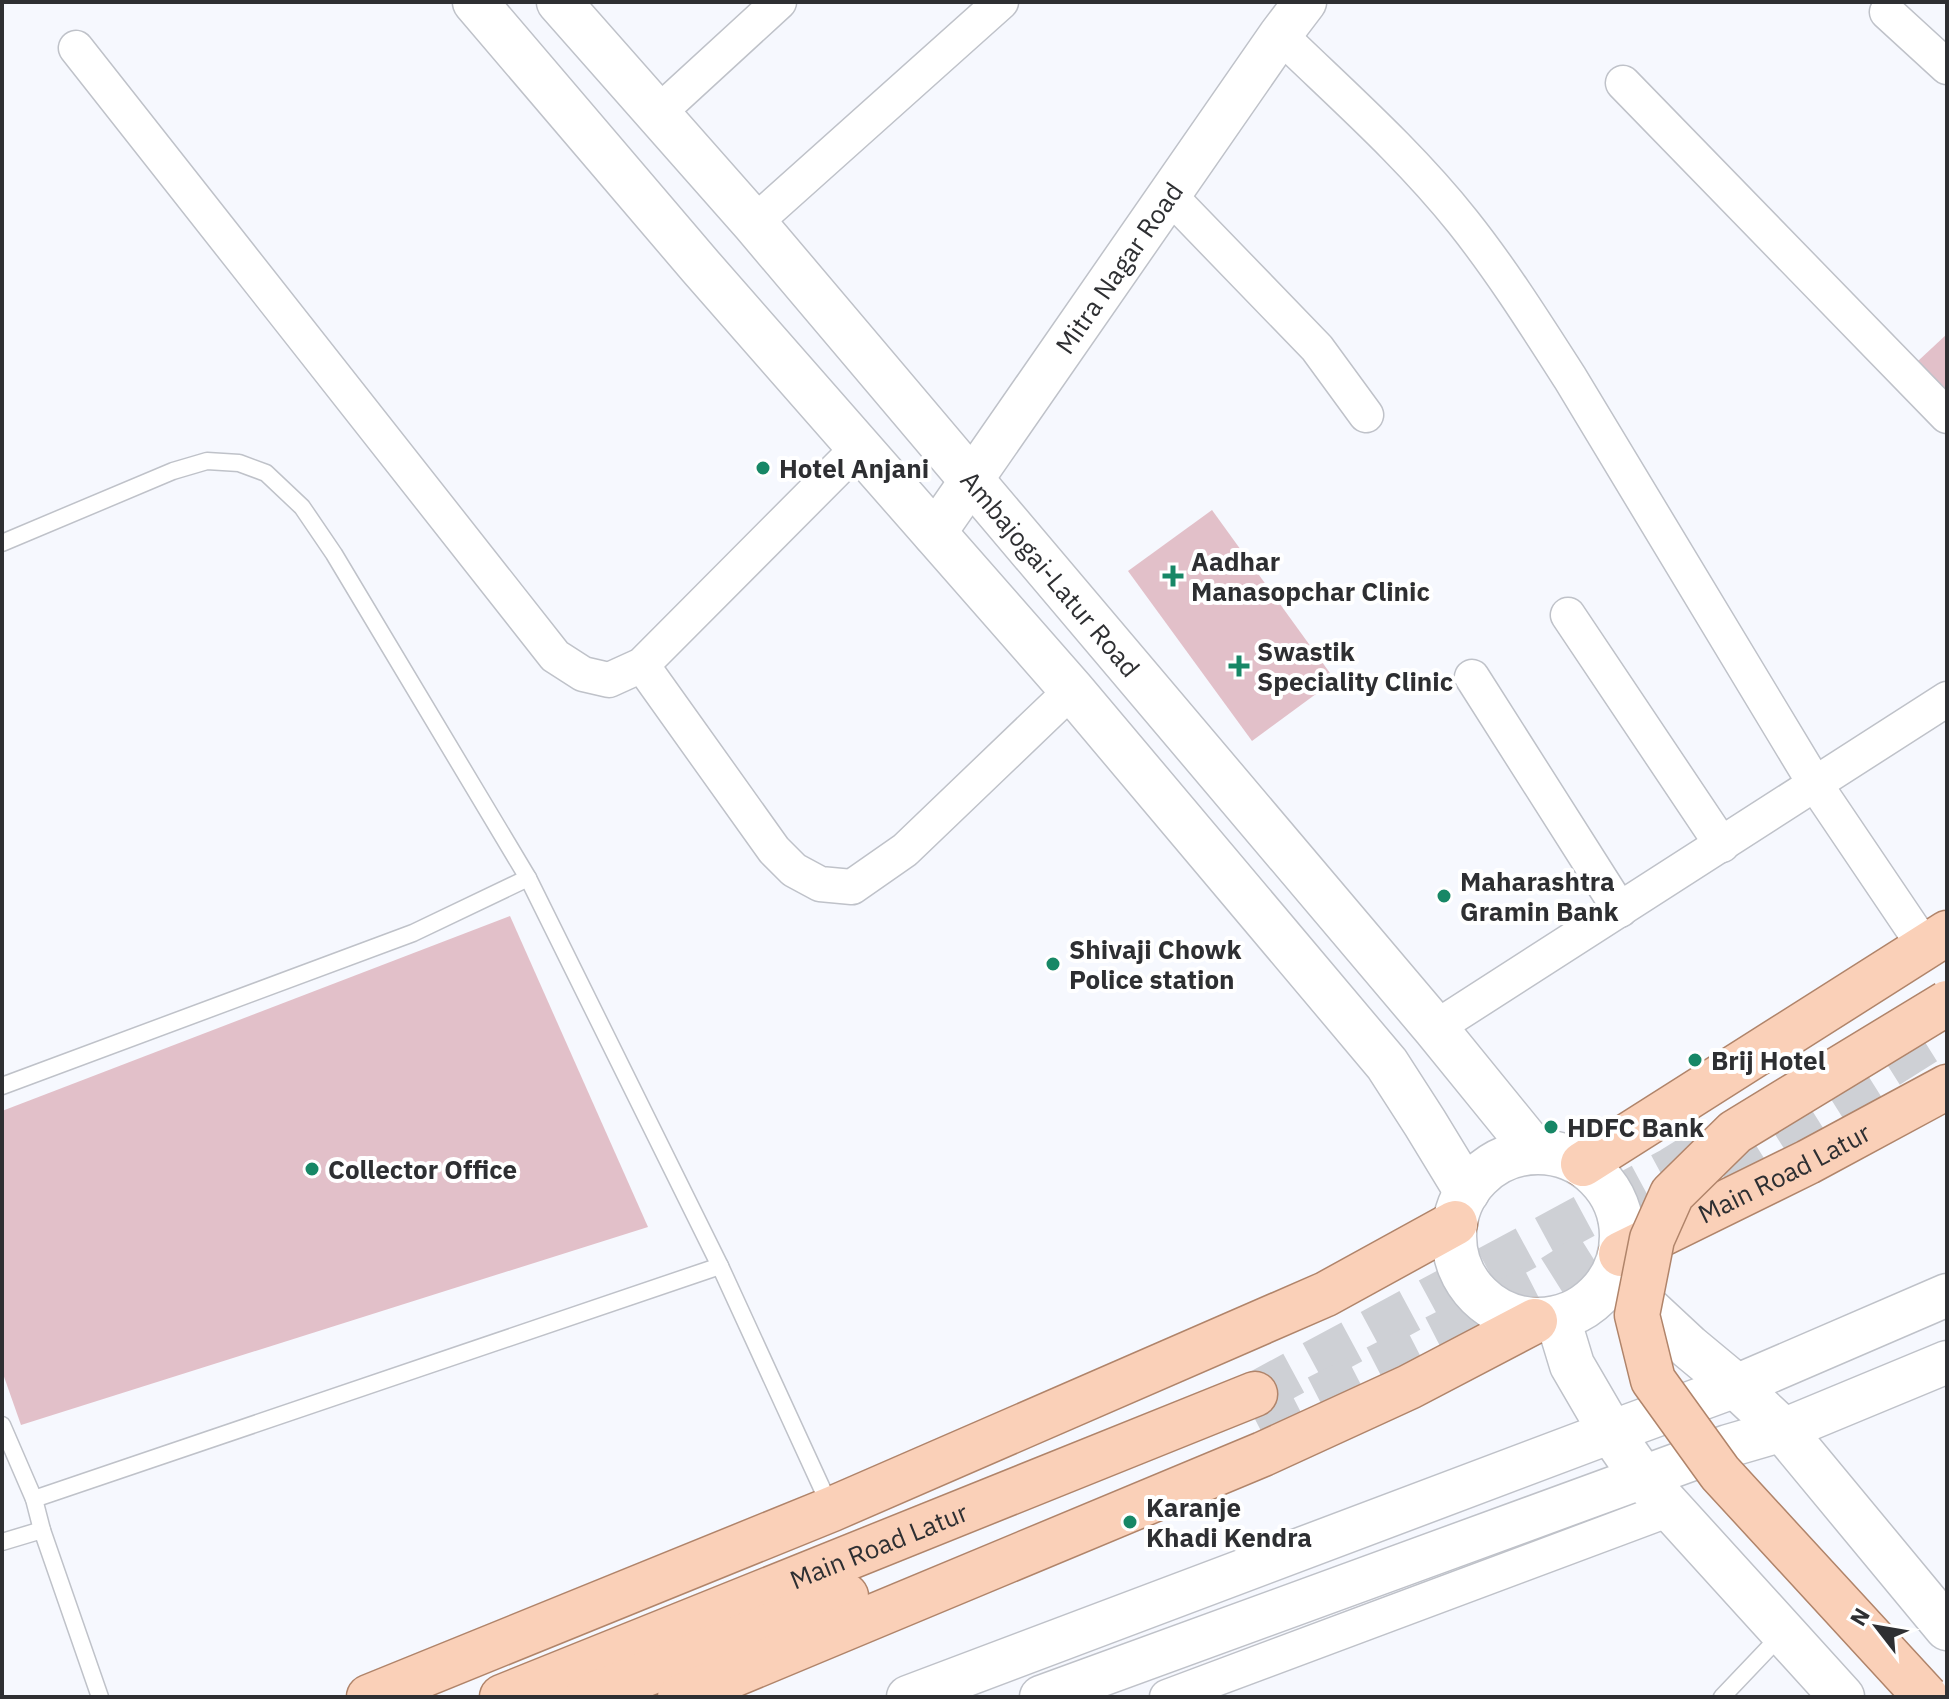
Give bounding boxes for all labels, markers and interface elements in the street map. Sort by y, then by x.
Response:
street label: Mitra Nagar Road [1047,175,1190,360]
place label: Hotel Anjani [779,451,929,485]
marker: Hotel Anjani [754,459,772,477]
street label: Ambajogai-Latur Road [954,463,1148,684]
place label: Aadhar Manasopchar Clinic [1191,544,1430,608]
marker: Aadhar Manasopchar Clinic [1162,565,1184,587]
place label: Swastik Speciality Clinic [1257,634,1453,698]
marker: Swastik Speciality Clinic [1228,655,1250,677]
place label: Maharashtra Gramin Bank [1460,864,1619,928]
marker: Maharashtra Gramin Bank [1435,887,1453,905]
place label: Shivaji Chowk Police station [1069,932,1241,996]
marker: Shivaji Chowk Police station [1044,955,1062,973]
place label: Brij Hotel [1711,1043,1826,1077]
marker: Brij Hotel [1686,1051,1704,1069]
place label: HDFC Bank [1567,1110,1704,1144]
street label: Main Road Latur [1692,1115,1876,1231]
marker: HDFC Bank [1542,1118,1560,1136]
place label: Collector Office [328,1152,517,1186]
marker: Collector Office [303,1160,321,1178]
place label: Karanje Khadi Kendra [1146,1490,1312,1554]
street label: Main Road Latur [785,1494,973,1596]
marker: Karanje Khadi Kendra [1121,1513,1139,1531]
north arrow [1837,1587,1917,1667]
text: N [1843,1602,1876,1631]

